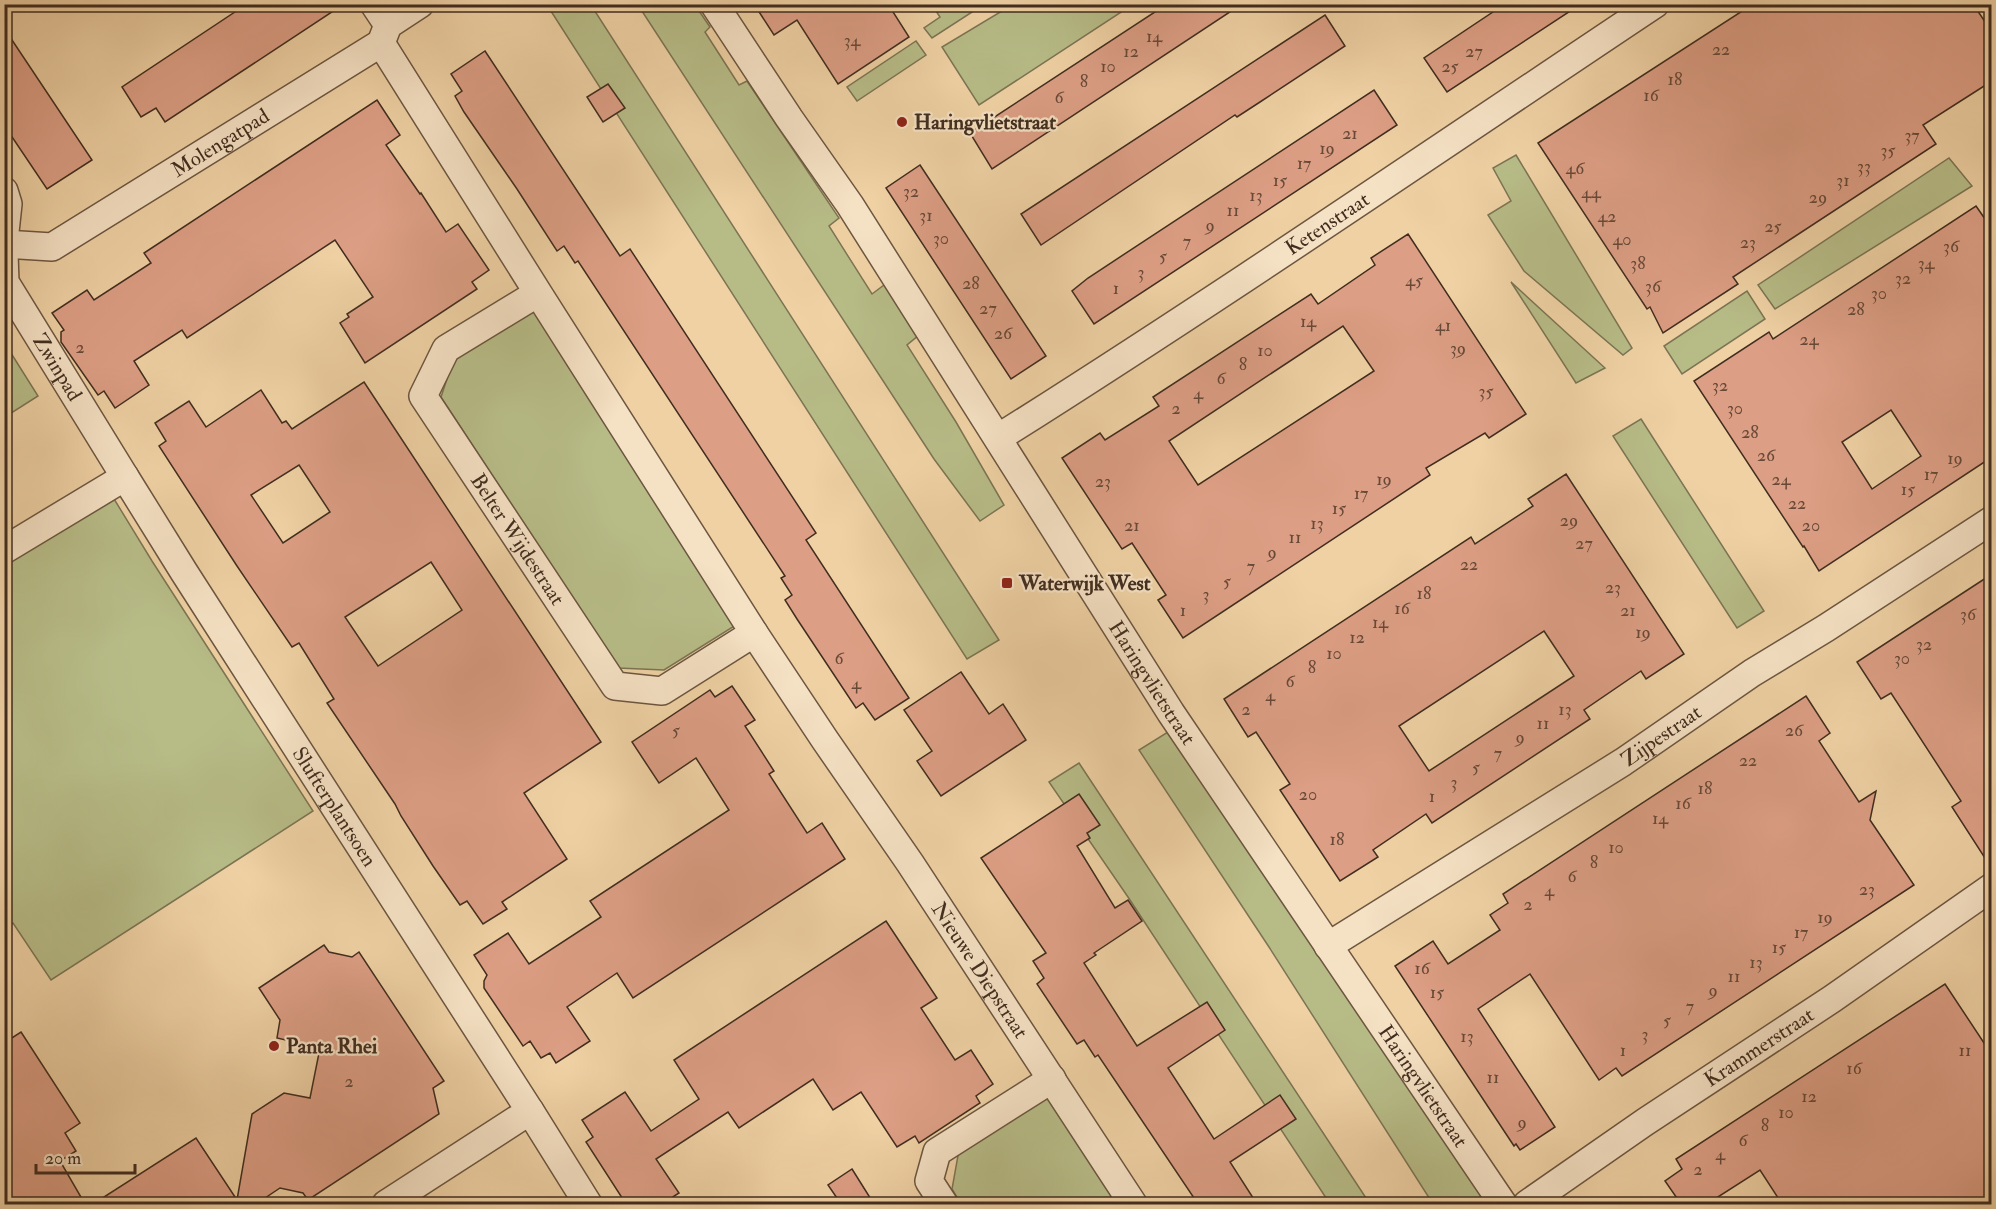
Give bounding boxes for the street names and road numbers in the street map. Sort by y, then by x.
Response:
street label: Molengatpad [166,102,275,183]
street label: Ketenstraat [1280,186,1375,261]
street label: Zwinpad [26,328,89,406]
street label: Belter Wijdestraat [464,468,571,610]
street label: Haringvlietstraat [1103,616,1202,750]
street label: Zijpestraat [1616,698,1707,773]
street label: Slufterplantsoen [286,742,383,872]
street label: Nieuwe Diepstraat [926,897,1035,1044]
street label: Krammerstraat [1699,1001,1819,1093]
street label: Haringvlietstraat [1372,1020,1474,1153]

